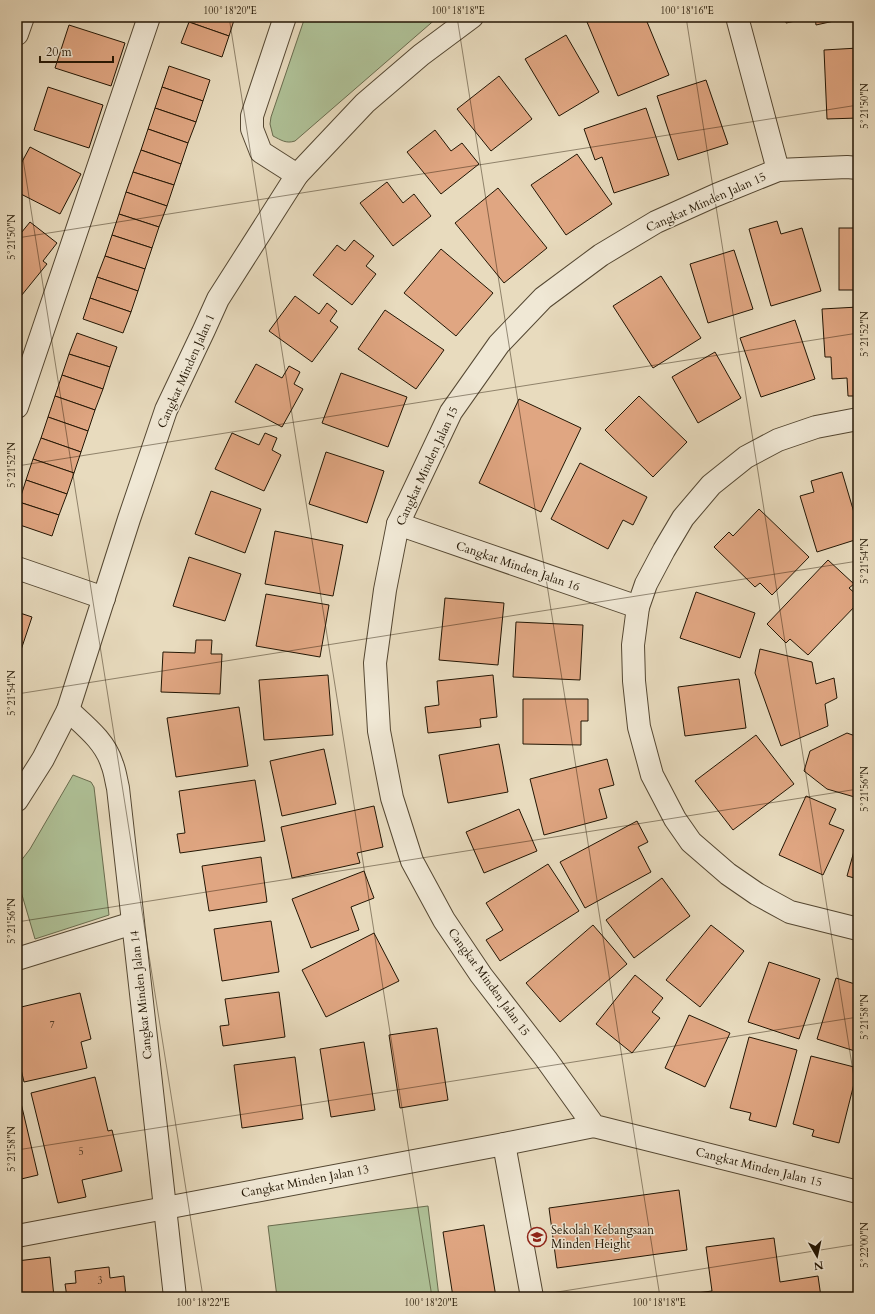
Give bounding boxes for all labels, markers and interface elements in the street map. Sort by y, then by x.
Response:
text: 100°18'20"E [203,4,257,18]
text: 100°18'18"E [431,4,485,18]
text: 100°18'16"E [660,4,714,18]
scale bar [40,38,113,64]
text: 20 m [46,44,73,60]
text: 5°21'50"N [858,83,872,129]
street label: Cangkat Minden Jalan 15 [643,168,769,236]
text: 5°21'50"N [5,214,19,260]
street label: Cangkat Minden Jalan 1 [154,311,218,431]
text: 5°21'52"N [858,311,872,357]
street label: Cangkat Minden Jalan 15 [392,404,462,528]
text: 5°21'52"N [5,442,19,488]
street label: Cangkat Minden Jalan 16 [454,537,582,595]
text: 5°21'54"N [858,538,872,584]
text: 5°21'54"N [5,670,19,716]
text: 5°21'56"N [858,766,872,812]
text: 5°21'56"N [5,898,19,944]
street label: Cangkat Minden Jalan 15 [444,925,534,1039]
street label: Cangkat Minden Jalan 14 [126,930,156,1060]
text: 5°21'58"N [858,994,872,1040]
house number: 7 [49,1018,55,1032]
text: 5°21'58"N [5,1126,19,1172]
street label: Cangkat Minden Jalan 15 [694,1144,824,1190]
house number: 5 [78,1145,84,1159]
street label: Cangkat Minden Jalan 13 [240,1161,370,1201]
place label: Sekolah Kebangsaan Minden Height [551,1222,654,1252]
text: 5°22'00"N [858,1222,872,1268]
school or university icon: Sekolah Kebangsaan Minden Height [526,1226,548,1248]
north arrow [797,1236,837,1276]
text: N [812,1257,824,1274]
house number: 3 [97,1274,103,1288]
text: 100°18'22"E [176,1296,230,1310]
text: 100°18'20"E [404,1296,458,1310]
text: 100°18'18"E [632,1296,686,1310]

